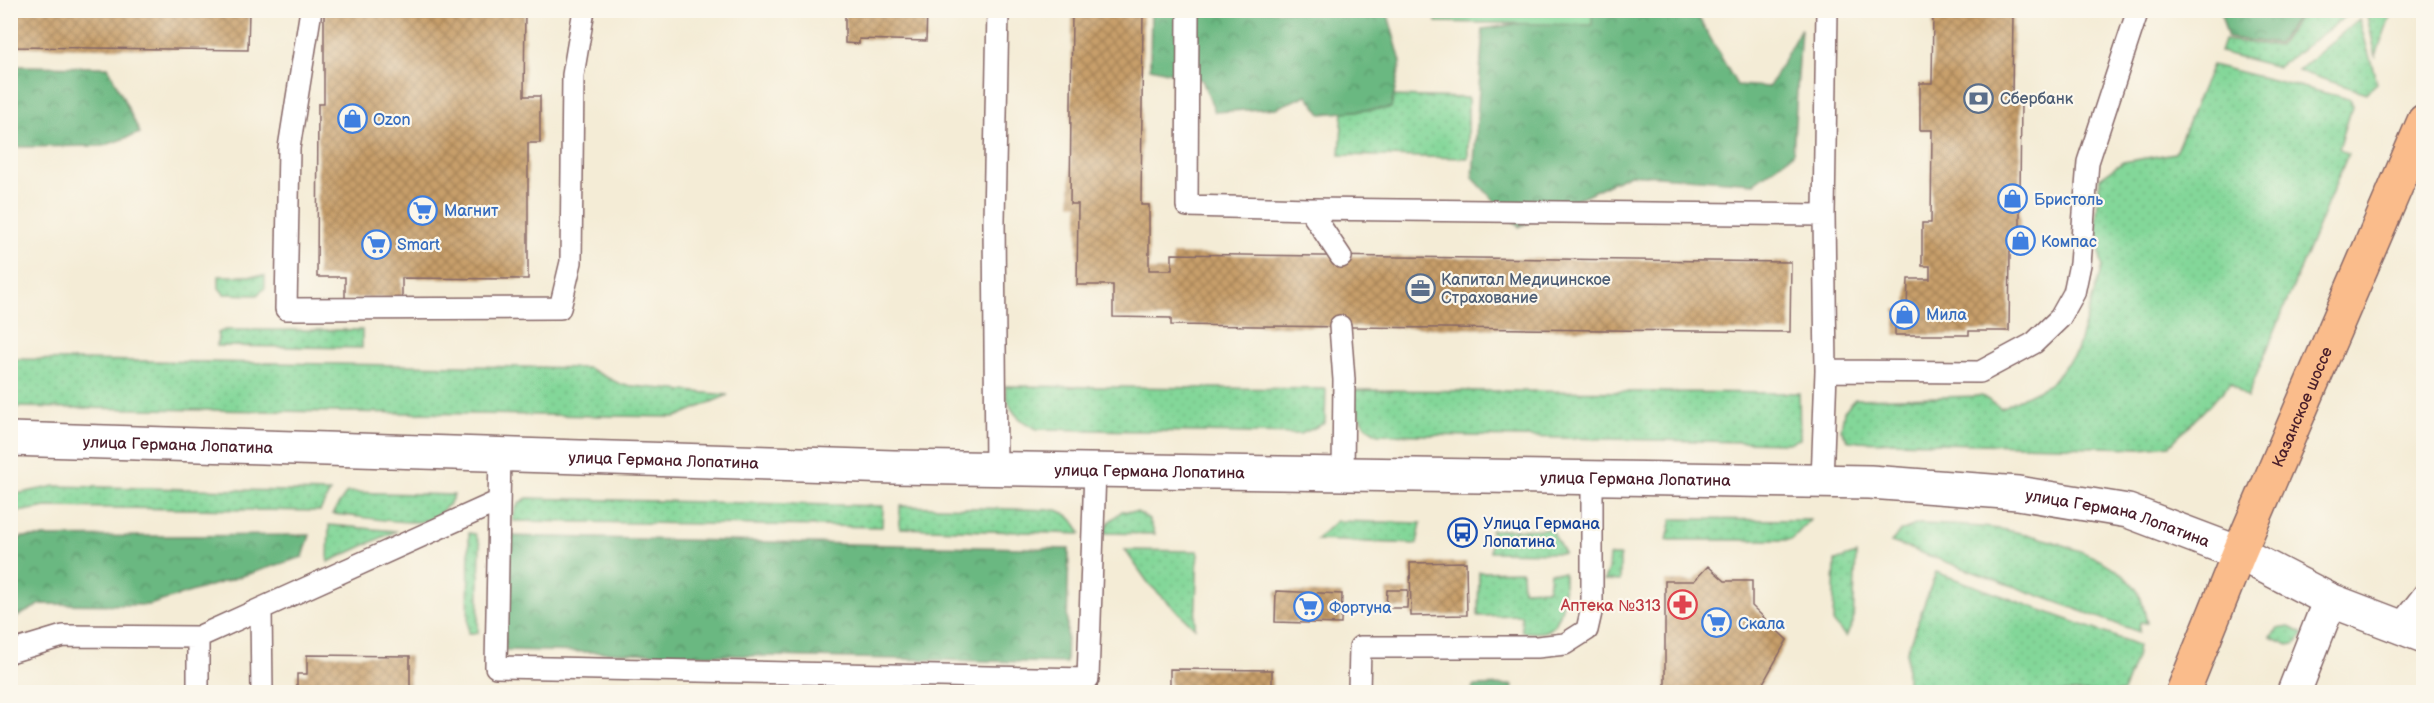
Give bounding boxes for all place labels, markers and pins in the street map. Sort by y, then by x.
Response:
bank icon: Сбербанк [1963,82,1995,114]
place label: Сбербанк [2000,90,2074,109]
shop icon: Ozon [336,103,368,135]
place label: Ozon [373,111,411,130]
shop icon: Бристоль [1997,183,2029,215]
place label: Бристоль [2034,191,2103,210]
supermarket icon: Магнит [407,194,439,226]
place label: Магнит [444,202,499,221]
shop icon: Компас [2004,225,2036,257]
supermarket icon: Smart [360,228,392,260]
place label: Компас [2041,233,2097,252]
place label: Smart [397,236,440,255]
place label: Капитал Медицинское Страхование [1441,271,1611,308]
office icon: Капитал Медицинское Страхование [1404,272,1436,304]
shop icon: Мила [1889,298,1921,330]
place label: Мила [1926,306,1967,325]
place label: Улица Германа Лопатина [1482,515,1600,552]
bus stop icon: Улица Германа Лопатина [1446,516,1478,548]
pharmacy icon: Аптека №313 [1666,589,1698,621]
supermarket icon: Фортуна [1292,591,1324,623]
place label: Аптека №313 [1560,597,1661,616]
place label: Фортуна [1329,599,1392,618]
supermarket icon: Скала [1701,607,1733,639]
place label: Скала [1738,615,1786,634]

